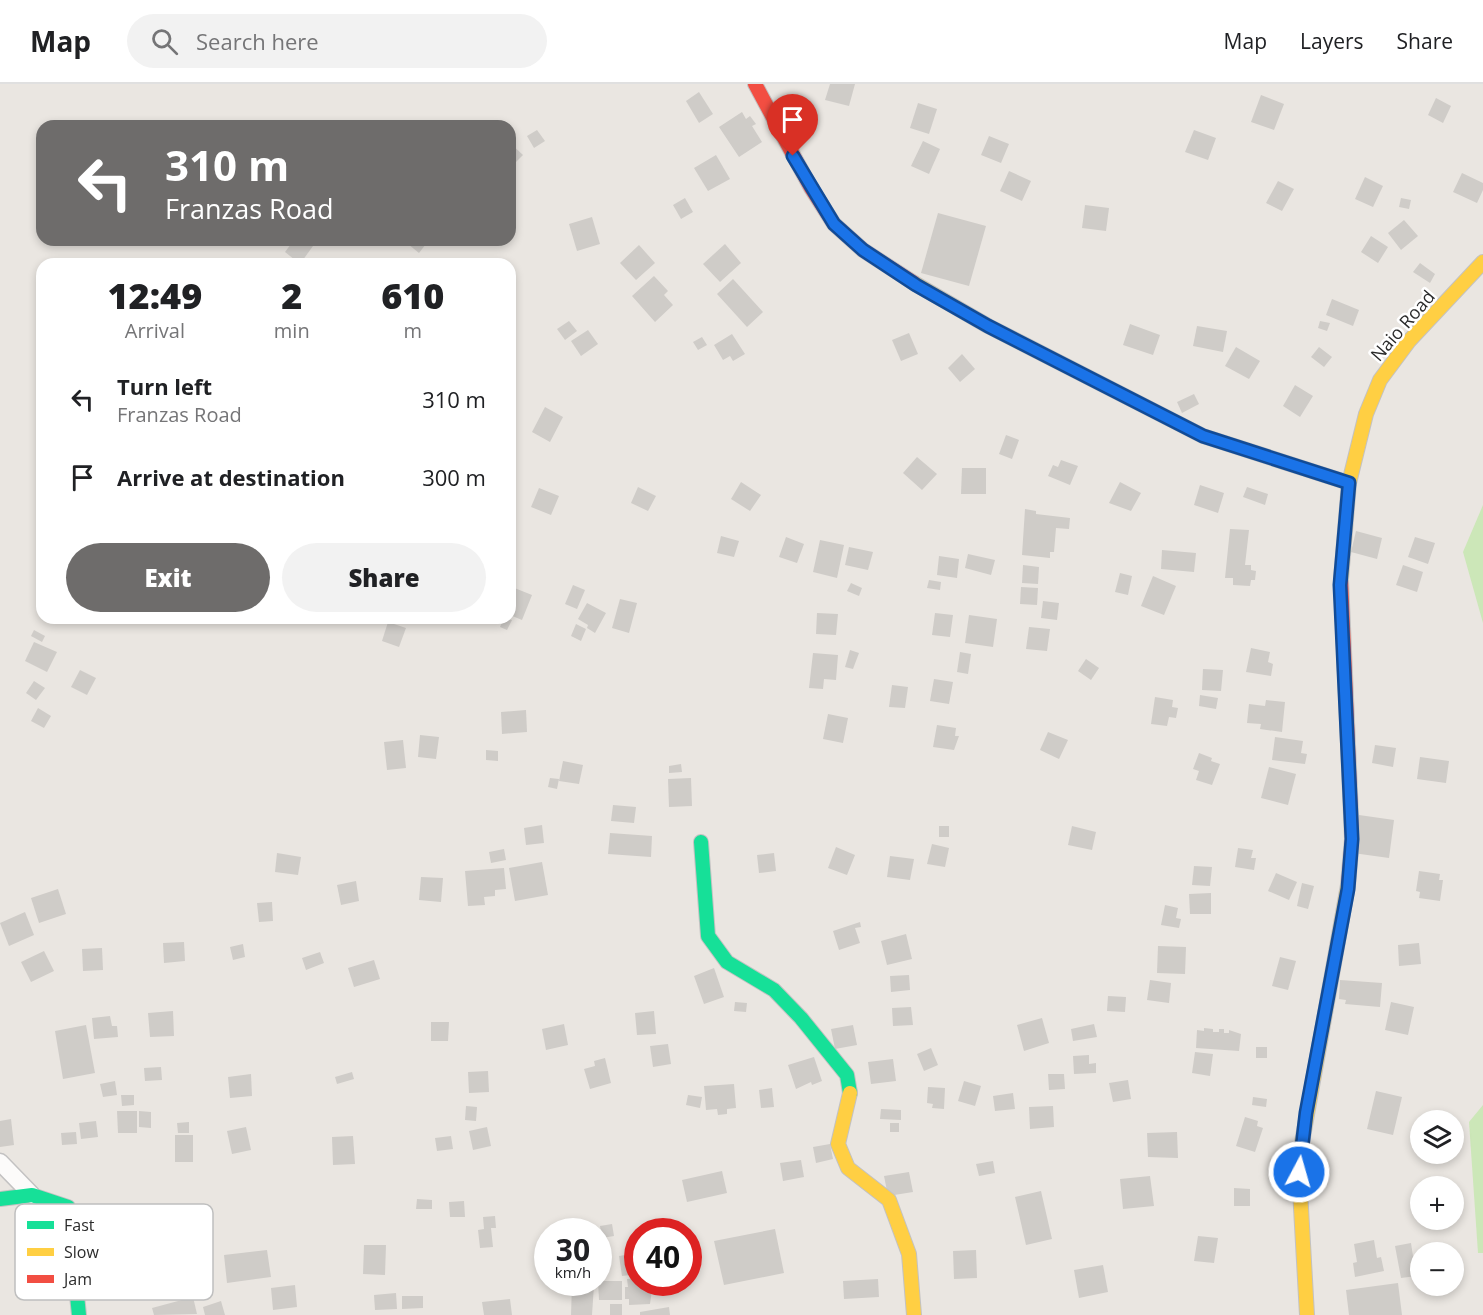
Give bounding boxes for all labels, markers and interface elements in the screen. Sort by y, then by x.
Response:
search box [127,14,547,68]
text: Map [30,22,91,60]
icon: search [148,25,181,58]
text: Search here [196,26,319,56]
text: Map [1224,27,1267,55]
text: Layers [1300,27,1364,55]
text: Share [1397,27,1453,55]
pin [767,94,818,156]
icon: arrive [776,103,809,136]
text: 310 m [165,136,289,193]
icon: left [66,144,144,222]
text: Franzas Road [165,190,334,227]
text: 12:49 [108,271,202,320]
text: 2 [281,271,302,320]
text: 610 [381,271,444,320]
street label: Naio Road [1365,285,1440,366]
text: Arrival [125,317,185,344]
text: min [274,317,310,344]
text: m [404,317,422,344]
text: Turn left [117,371,212,401]
icon: left [66,383,99,416]
text: 310 m [422,384,486,414]
text: Franzas Road [117,401,242,428]
icon: arrive [66,461,99,494]
text: Arrive at destination [117,462,345,492]
text: 300 m [422,462,486,492]
button: Exit [66,543,270,612]
button: Share [282,543,486,612]
map controls [1410,1110,1464,1296]
button: layers [1410,1110,1464,1164]
position arrow [1267,1140,1331,1204]
button: + [1410,1176,1464,1230]
legend [15,1204,213,1300]
text: Fast [64,1214,95,1236]
speed limit sign: 40 [624,1218,702,1296]
text: 30 [556,1229,590,1270]
text: Slow [64,1241,99,1263]
button: − [1410,1242,1464,1296]
text: km/h [555,1262,591,1282]
text: Jam [62,1268,92,1290]

